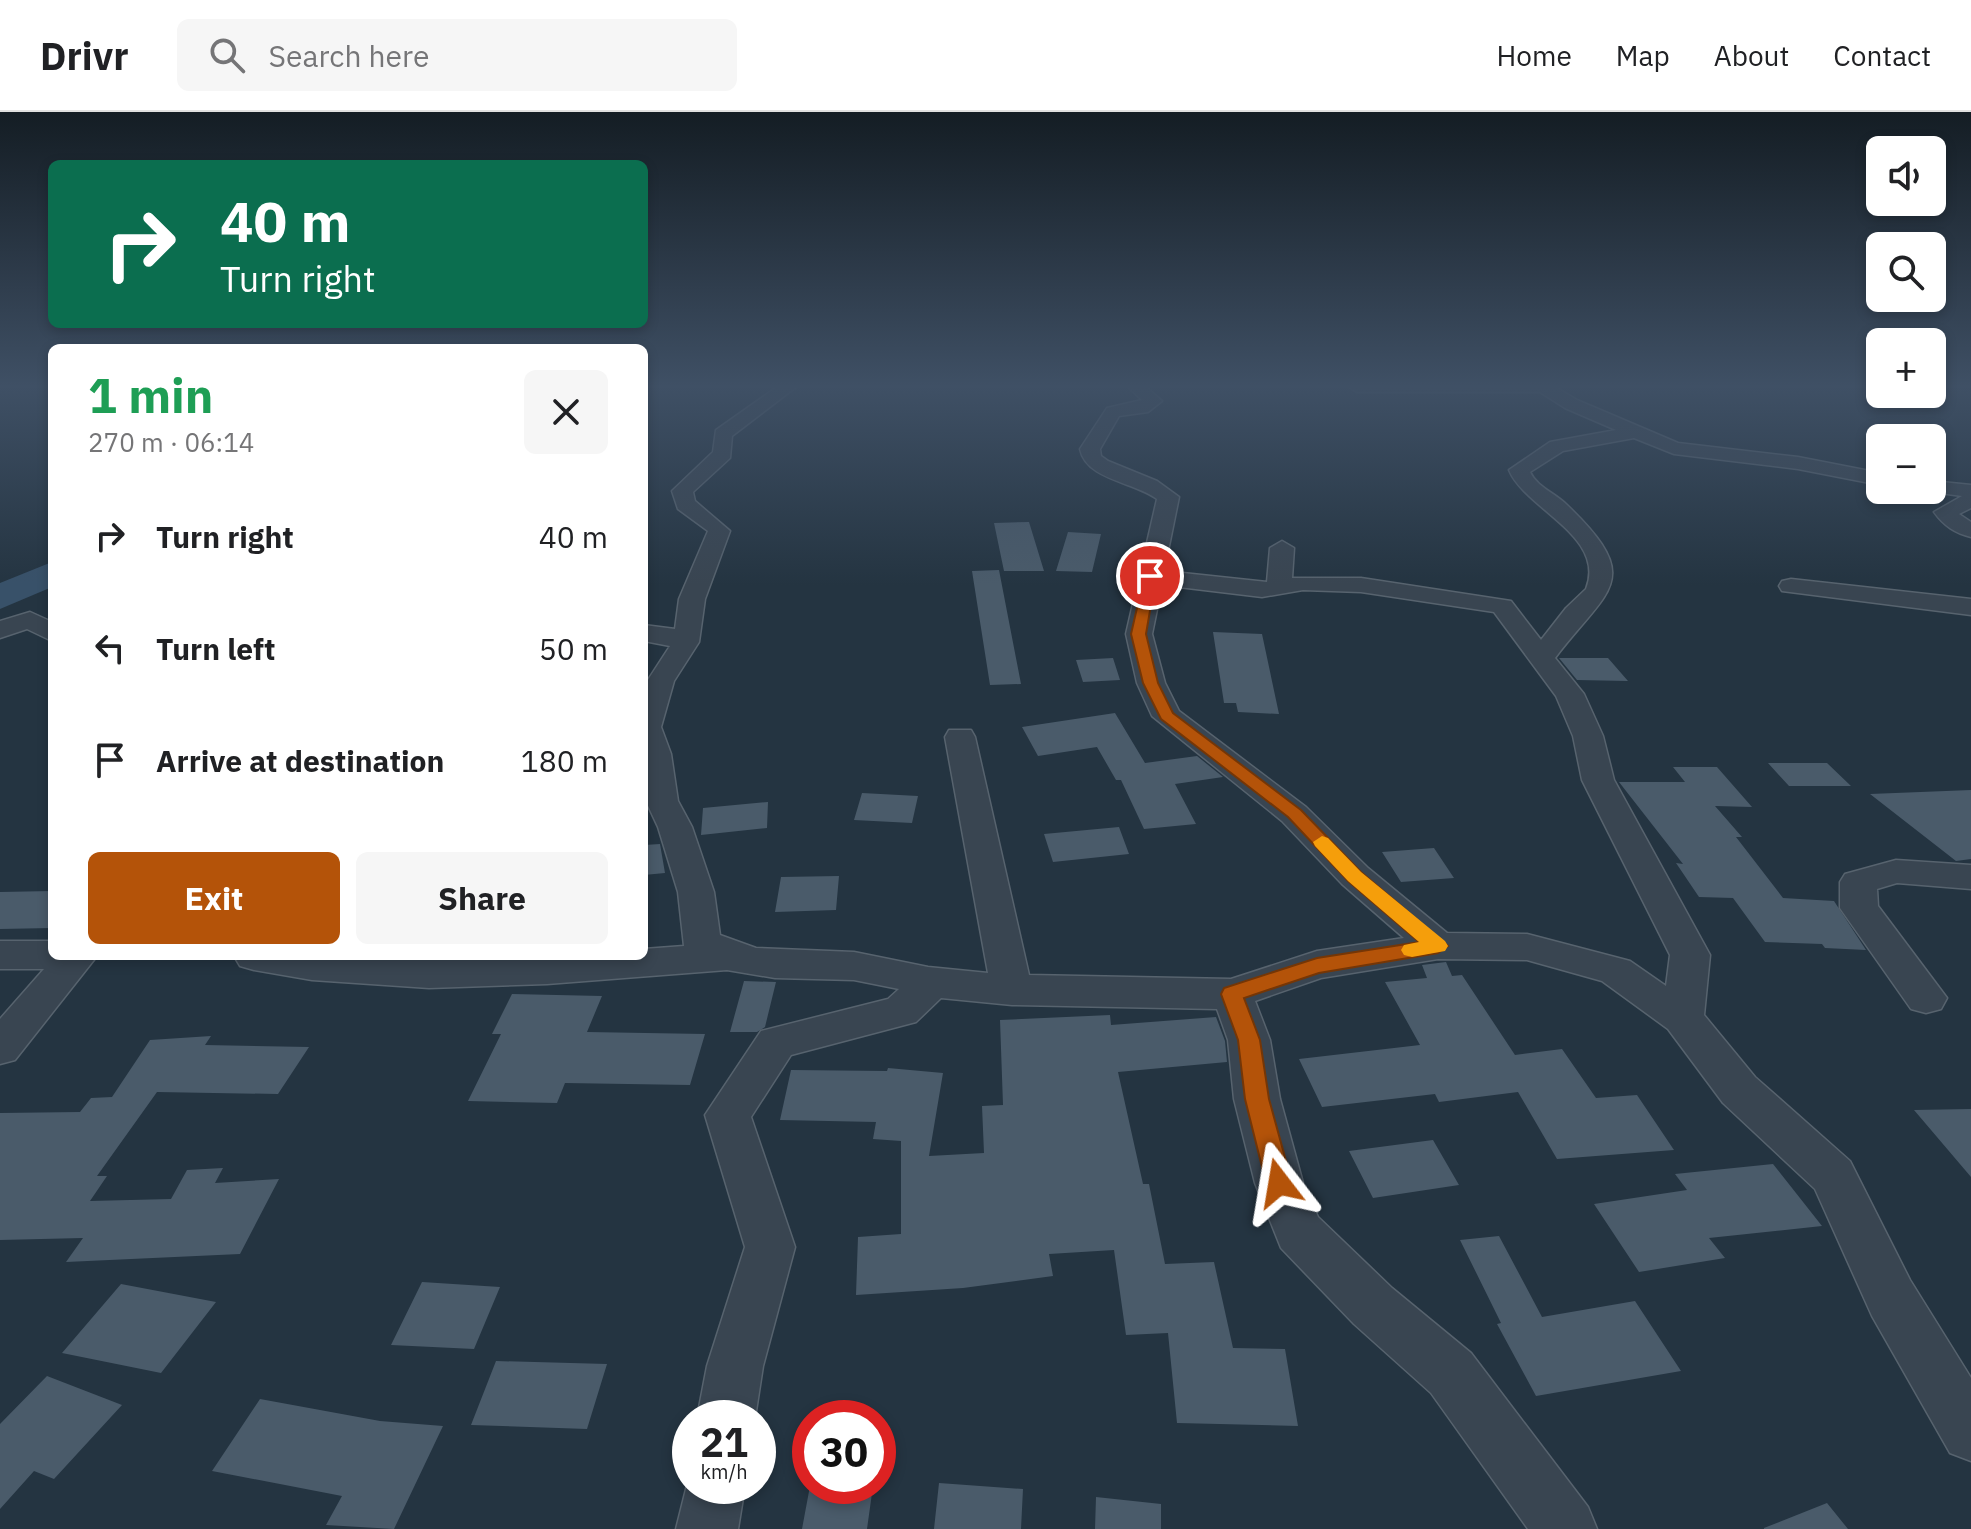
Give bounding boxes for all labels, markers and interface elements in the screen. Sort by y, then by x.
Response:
search box [177,19,737,91]
text: Drivr [40,31,129,80]
icon: search [205,33,249,77]
text: Search here [269,36,429,75]
text: Home [1496,37,1572,74]
text: Map [1616,37,1670,74]
text: About [1714,37,1789,74]
text: Contact [1833,37,1931,74]
map controls [1866,136,1946,504]
button: sound [1866,136,1946,216]
text: 40 m [220,185,350,257]
icon: right [88,192,192,296]
button: search [1866,232,1946,312]
text: Turn right [220,255,376,302]
button: + [1866,328,1946,408]
text: 1 min [88,364,213,426]
button: close [524,370,608,454]
button: − [1866,424,1946,504]
text: 270 m · 06:14 [88,425,254,459]
icon: right [88,514,132,558]
text: Turn right [156,517,294,556]
text: 40 m [539,517,608,556]
pin [1116,542,1184,610]
icon: arrive [1128,554,1172,598]
icon: left [88,626,132,670]
text: Turn left [156,629,275,668]
text: 50 m [539,629,608,668]
icon: arrive [88,738,132,782]
text: Arrive at destination [156,741,444,780]
text: 180 m [521,741,608,780]
button: Exit [88,852,340,944]
button: Share [356,852,608,944]
position arrow [1237,1141,1321,1225]
speed limit sign: 30 [792,1400,896,1504]
text: 21 [700,1416,748,1468]
text: km/h [700,1458,748,1485]

